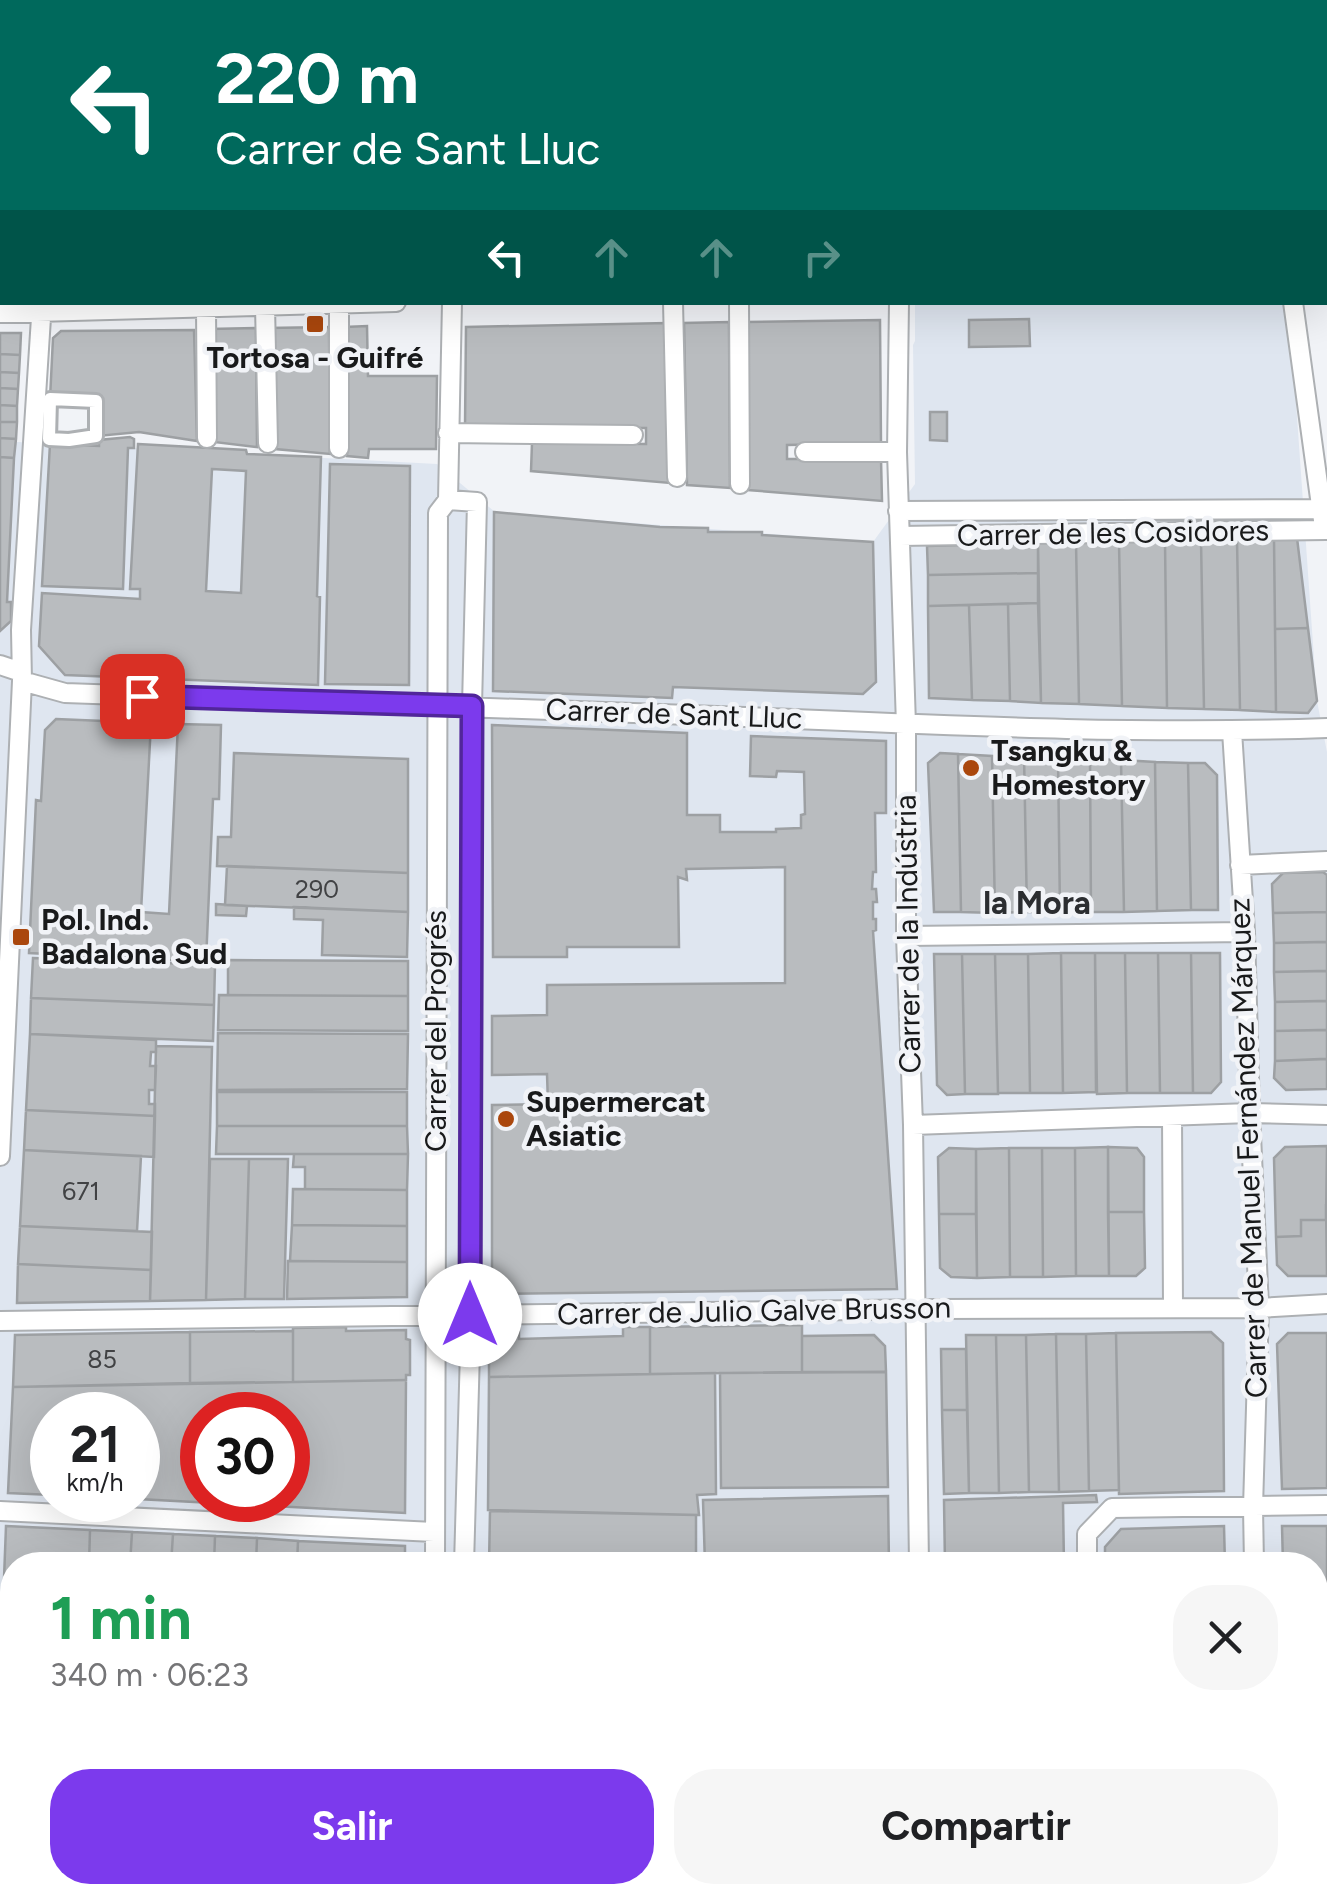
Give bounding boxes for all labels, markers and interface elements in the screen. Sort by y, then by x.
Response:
text: 220 m [215,36,419,121]
icon: left [50,40,180,170]
text: Carrer de Sant Lluc [215,121,600,175]
icon: left [479,230,534,285]
icon: ahead [584,230,639,285]
icon: ahead [689,230,744,285]
icon: right [794,230,849,285]
marker: Tortosa - Guifré [304,313,326,335]
place label: Tortosa - Guifré [206,339,424,376]
street label: Carrer de les Cosidores [957,511,1269,554]
pin [100,654,185,739]
icon: arrive [115,669,170,724]
street label: Carrer de Sant Lluc [545,691,803,736]
place label: Tsangku & Homestory [991,732,1146,803]
marker: Tsangku & Homestory [960,757,982,779]
street label: Carrer de la Indústria [887,794,928,1074]
house number: 290 [295,874,339,904]
district label: la Mora [983,884,1091,922]
street label: Carrer de Manuel Fernández Márquez [1220,897,1275,1399]
place label: Pol. Ind. Badalona Sud [41,901,227,972]
street label: Carrer del Progrés [417,910,454,1152]
marker: Pol. Ind. Badalona Sud [10,926,32,948]
place label: Supermercat Asiatic [526,1083,706,1154]
marker: Supermercat Asiatic [495,1108,517,1130]
house number: 671 [62,1176,100,1206]
position arrow [418,1263,522,1367]
street label: Carrer de Julio Galve Brusson [557,1289,951,1332]
house number: 85 [87,1344,117,1374]
speed limit sign: 30 [180,1392,310,1522]
text: 21 [70,1414,120,1475]
text: km/h [66,1467,124,1497]
text: 1 min [50,1582,192,1654]
button: close [1173,1585,1278,1690]
text: 340 m · 06:23 [50,1656,249,1694]
button: Salir [50,1769,654,1884]
button: Compartir [674,1769,1278,1884]

